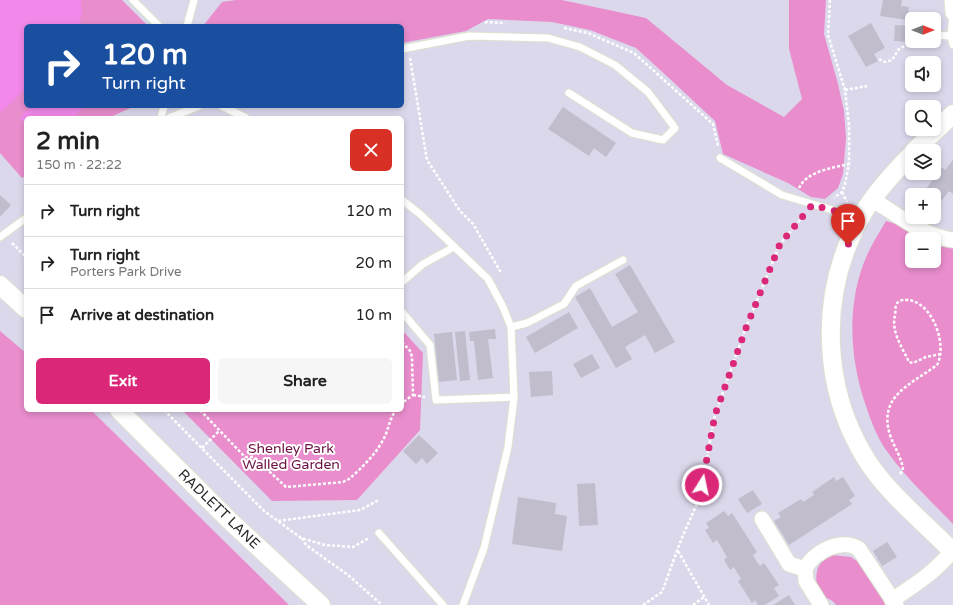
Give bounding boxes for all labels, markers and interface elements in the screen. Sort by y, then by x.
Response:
north arrow [905,12,941,48]
map controls [905,12,941,268]
text: 120 m [102,38,188,72]
icon: right [36,40,88,92]
button: sound [905,56,941,92]
text: Turn right [102,72,186,94]
button: search [905,100,941,136]
text: 2 min [36,127,100,156]
button: close [350,129,392,171]
button: layers [905,144,941,180]
text: 150 m · 22:22 [36,157,122,173]
button: + [905,188,941,224]
icon: right [36,200,58,222]
text: Turn right [70,202,140,220]
text: 120 m [346,202,392,220]
pin [831,204,865,245]
icon: arrive [837,210,859,232]
button: − [905,232,941,268]
text: Turn right [70,246,140,264]
icon: right [36,252,58,274]
text: 20 m [355,254,392,272]
text: Porters Park Drive [70,264,181,280]
icon: arrive [36,304,58,326]
text: Arrive at destination [70,306,214,324]
text: 10 m [355,306,392,324]
button: Exit [36,358,210,404]
button: Share [218,358,392,404]
park label: Shenley Park Walled Garden [242,440,340,473]
position arrow [681,464,723,506]
street label: RADLETT LANE [175,466,263,552]

